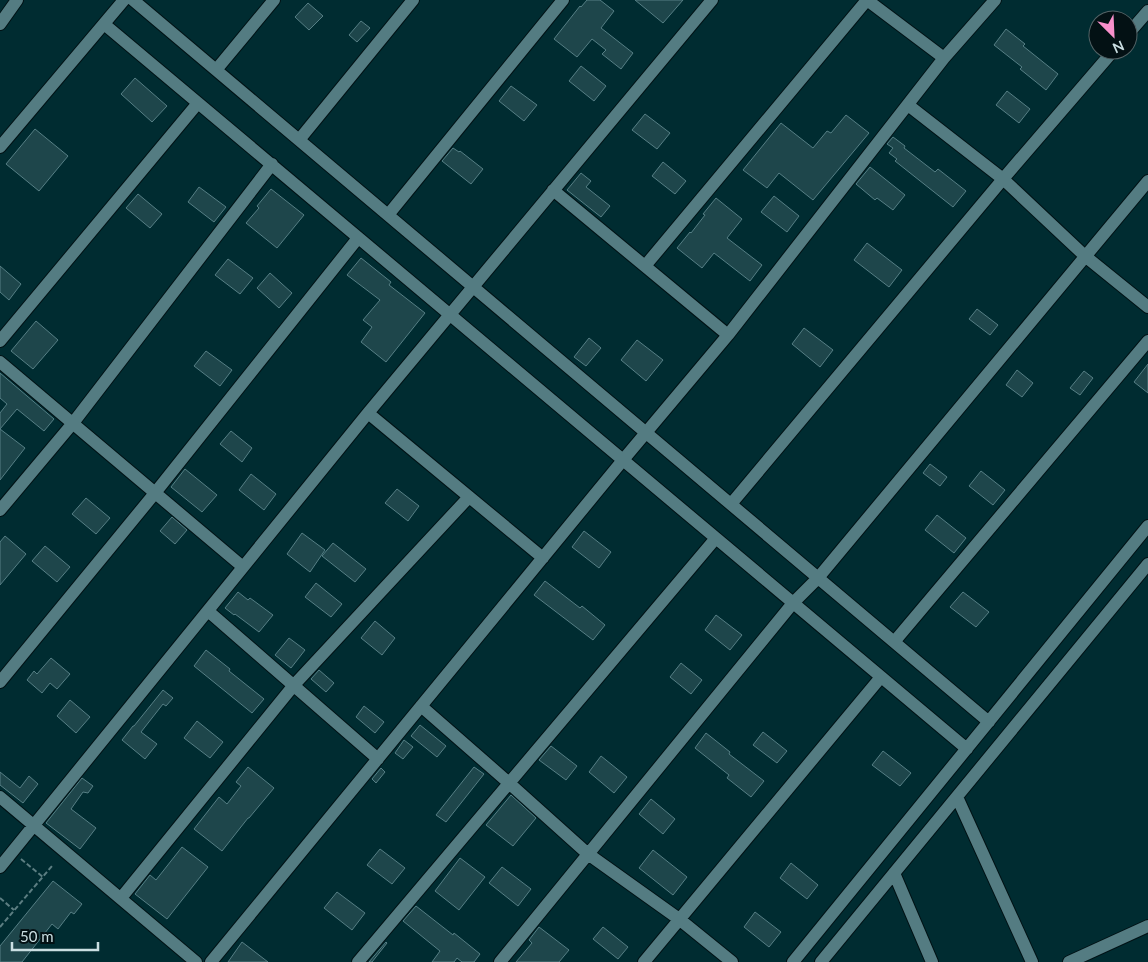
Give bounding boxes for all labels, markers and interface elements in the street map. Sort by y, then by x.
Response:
north arrow [1088,10,1138,60]
text: N [1110,37,1127,57]
scale bar [12,920,99,952]
text: 50 m [20,927,54,945]

